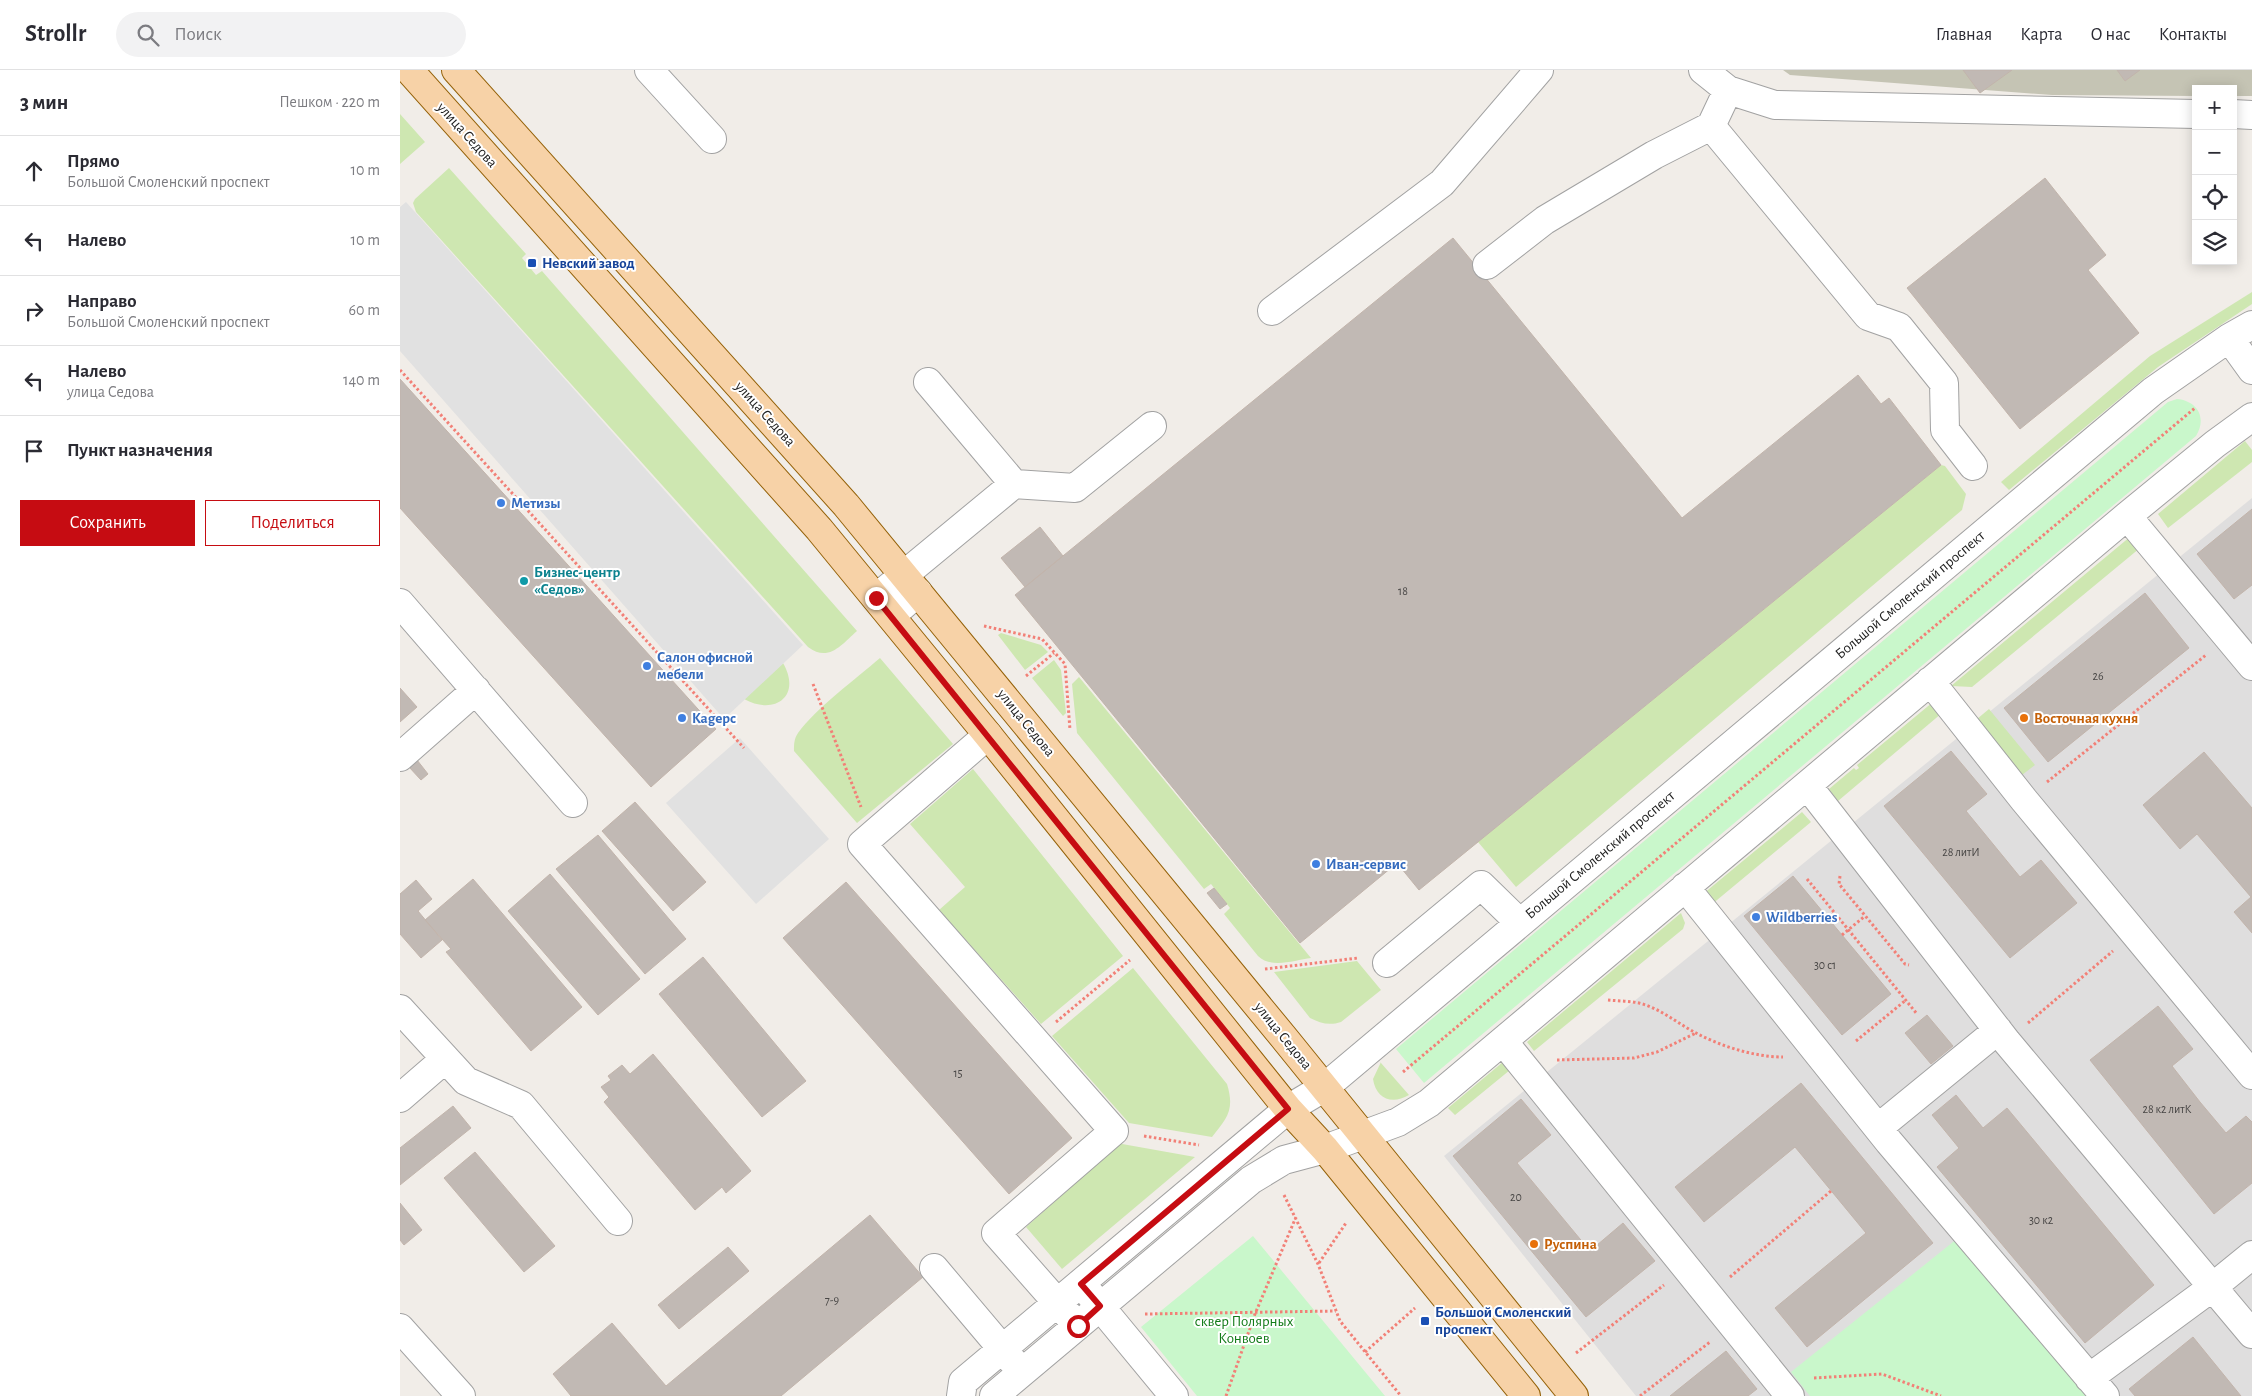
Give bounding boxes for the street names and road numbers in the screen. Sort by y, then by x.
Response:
street label: улица Седова [433,99,500,170]
street label: улица Седова [731,378,798,449]
street label: Большой Смоленский проспект [1832,528,1988,662]
street label: улица Седова [994,686,1058,760]
street label: Большой Смоленский проспект [1522,788,1678,922]
street label: улица Седова [1251,999,1315,1073]

